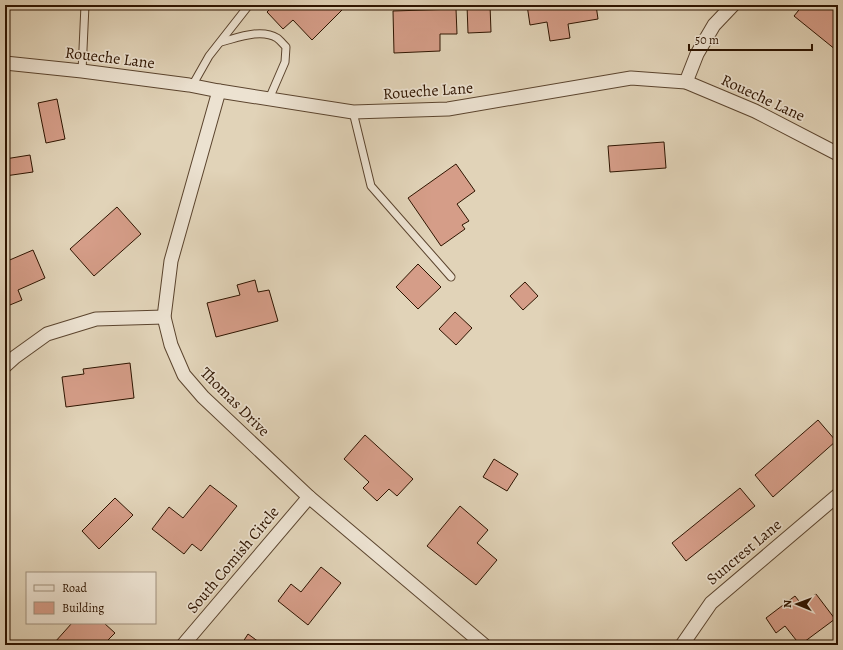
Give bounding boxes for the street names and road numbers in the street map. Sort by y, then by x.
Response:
street label: Roueche Lane [64,42,156,74]
street label: Roueche Lane [717,69,809,127]
street label: Roueche Lane [382,77,474,105]
street label: Thomas Drive [195,362,275,442]
street label: South Comish Circle [182,502,284,618]
street label: Suncrest Lane [702,514,786,590]

